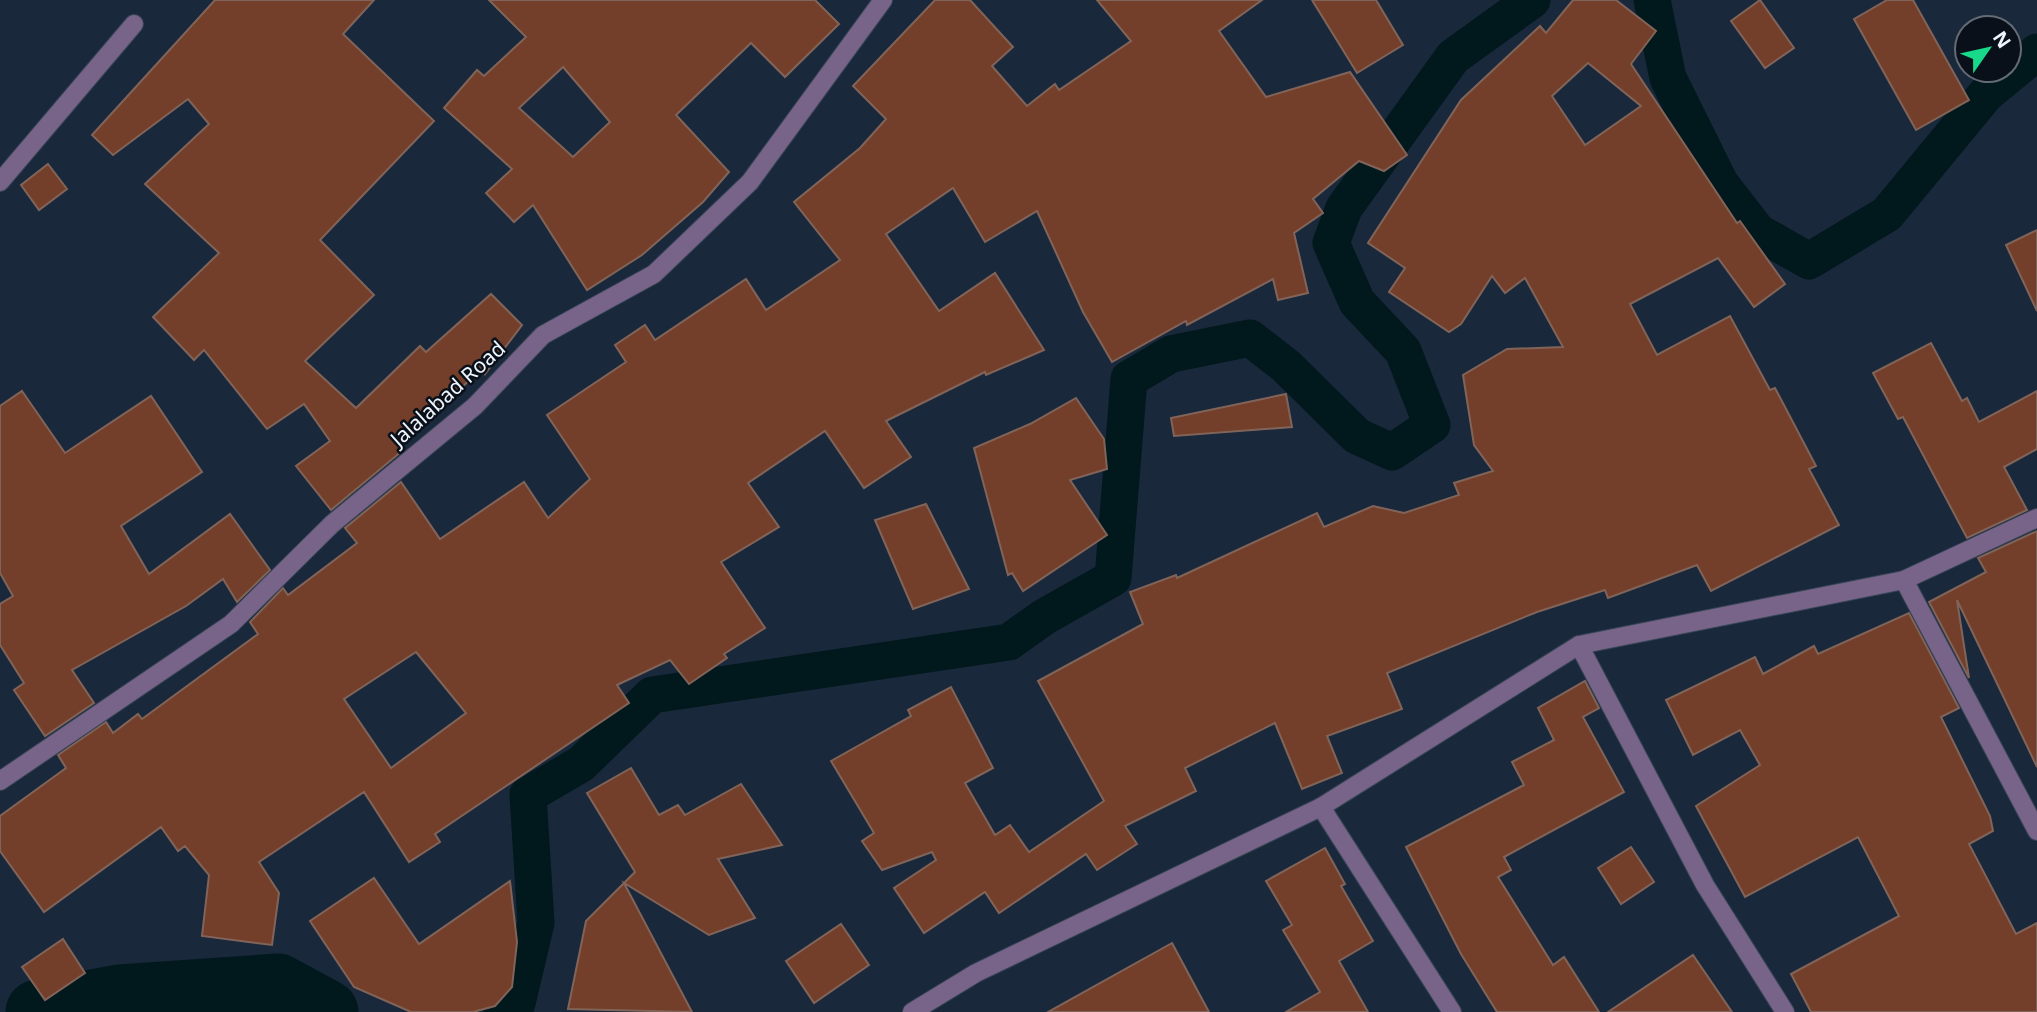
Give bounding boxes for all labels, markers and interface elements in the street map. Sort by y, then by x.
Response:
north arrow [1953,14,2023,84]
text: N [1987,26,2017,53]
street label: Jalalabad Road [382,334,511,454]

